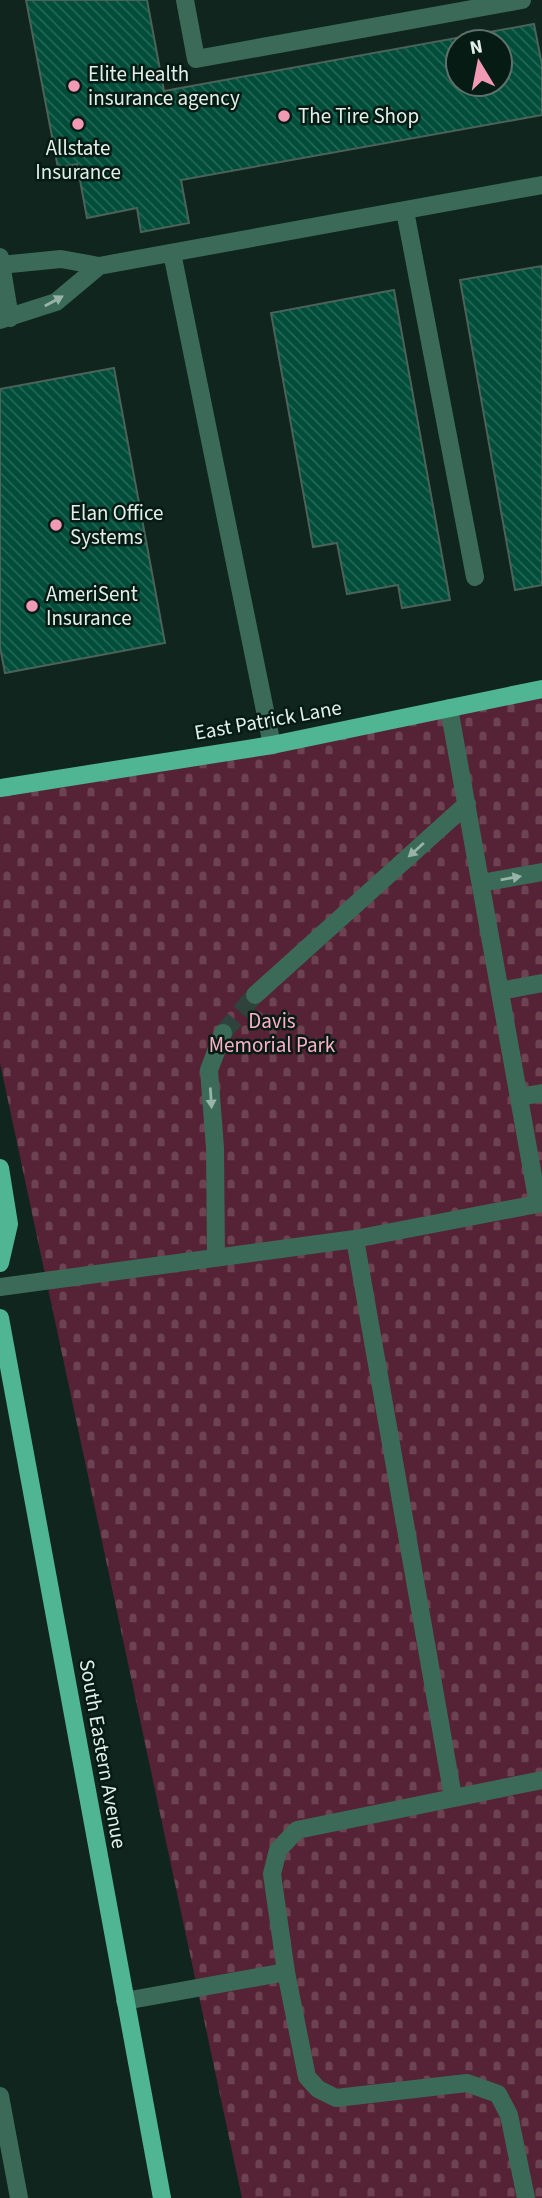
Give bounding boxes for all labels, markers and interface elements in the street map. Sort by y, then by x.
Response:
north arrow [444,28,514,98]
text: N [468,33,485,62]
place label: Elite Health insurance agency [88,59,240,113]
marker: Elite Health insurance agency [66,78,82,94]
place label: The Tire Shop [298,101,419,131]
marker: The Tire Shop [276,108,292,124]
marker: Allstate Insurance [70,116,86,132]
place label: Allstate Insurance [35,133,121,187]
one-way arrow [44,295,64,307]
place label: Elan Office Systems [70,498,163,552]
marker: Elan Office Systems [48,517,64,533]
place label: AmeriSent Insurance [46,579,138,633]
marker: AmeriSent Insurance [24,598,40,614]
street label: East Patrick Lane [192,692,344,748]
one-way arrow [408,841,425,857]
one-way arrow [501,872,523,883]
park label: Davis Memorial Park [209,1006,336,1060]
one-way arrow [206,1088,217,1110]
street label: South Eastern Avenue [72,1657,134,1851]

